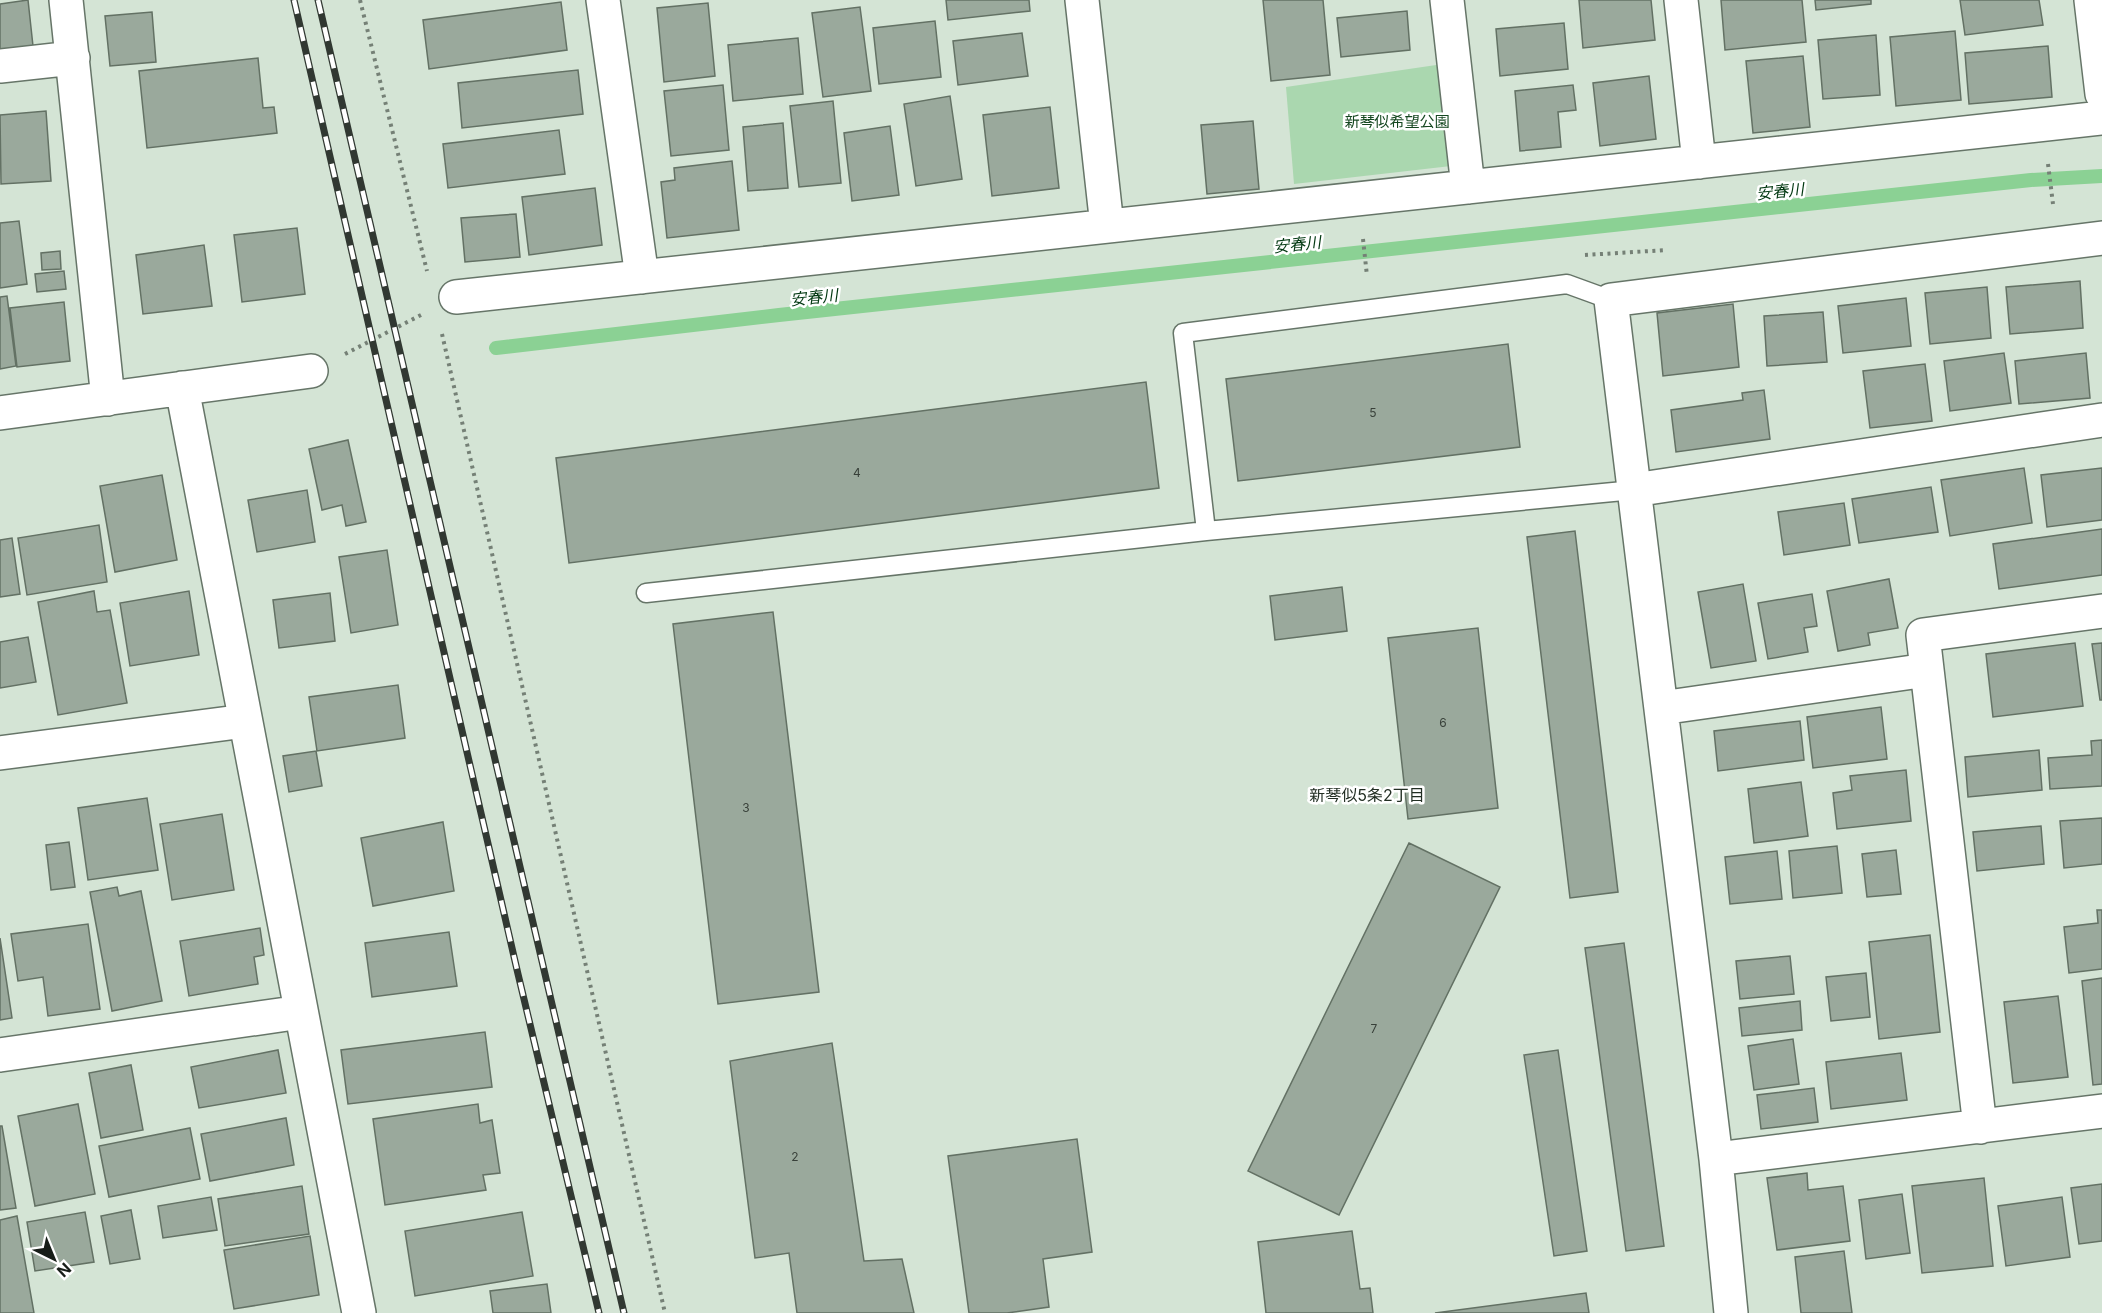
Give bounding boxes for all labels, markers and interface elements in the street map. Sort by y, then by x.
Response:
park label: 新琴似希望公園 [1344,112,1450,131]
water label: 安春川 [1755,178,1807,203]
water label: 安春川 [1272,231,1324,256]
water label: 安春川 [789,284,841,309]
house number: 5 [1369,405,1377,420]
house number: 4 [853,465,861,480]
house number: 6 [1439,715,1447,730]
district label: 新琴似5条2丁目 [1309,785,1425,805]
house number: 3 [742,800,750,815]
house number: 7 [1371,1021,1378,1036]
house number: 2 [791,1149,799,1164]
north arrow [24,1229,84,1289]
text: N [53,1258,76,1281]

